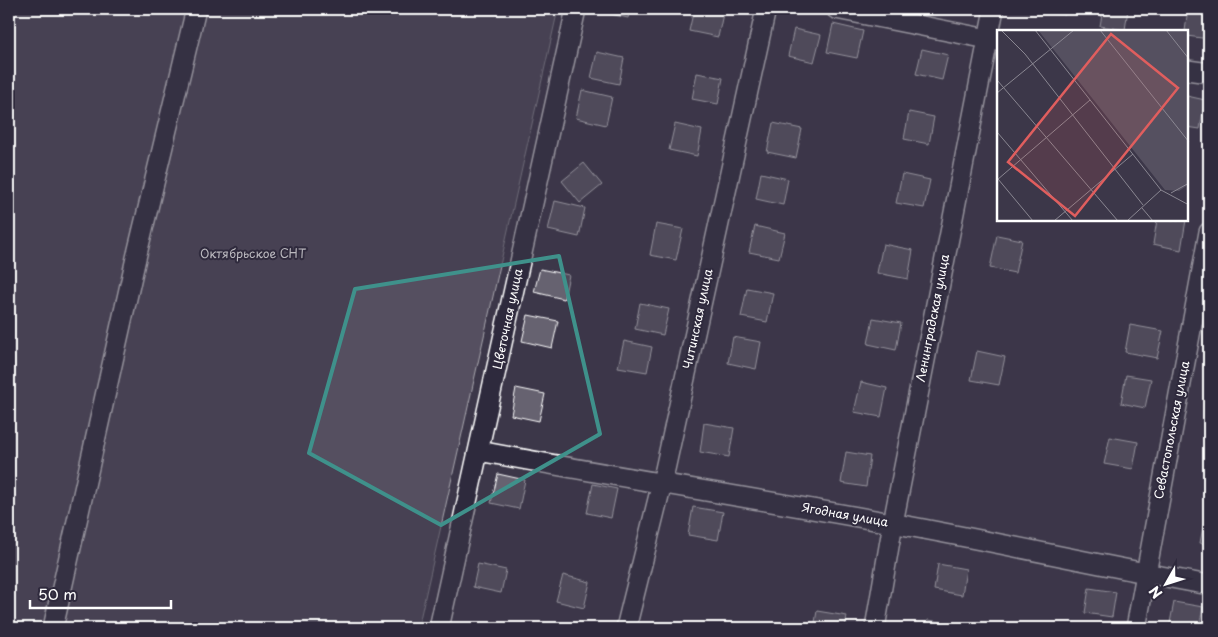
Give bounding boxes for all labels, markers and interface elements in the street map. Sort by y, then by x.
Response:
inset map [997,30,1188,221]
park label: Октябрьское СНТ [200,244,307,262]
street label: Ленинградская улица [911,252,953,383]
street label: Цветочная улица [488,266,527,371]
street label: Читинская улица [678,267,717,371]
street label: Севастопольская улица [1149,359,1193,500]
street label: Ягодная улица [800,498,890,531]
north arrow [1140,560,1190,610]
scale bar [30,577,171,609]
text: 50 m [38,582,77,605]
text: N [1144,582,1167,603]

